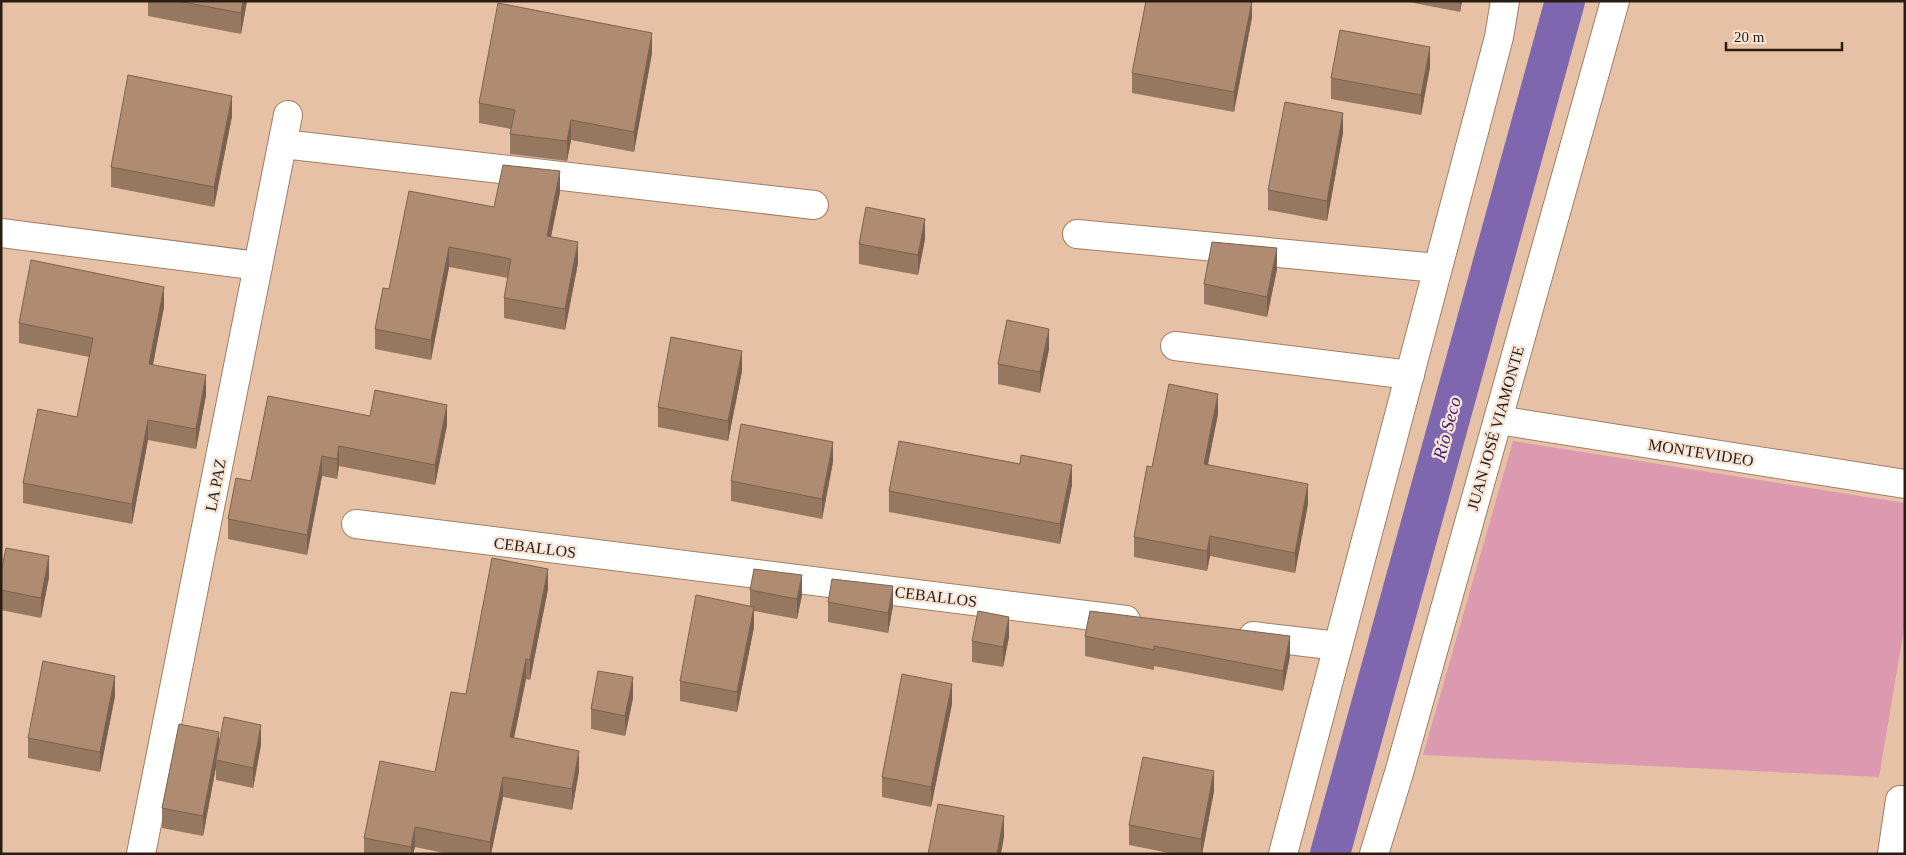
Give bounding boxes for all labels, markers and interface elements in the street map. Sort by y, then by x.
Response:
scale bar [1726,20,1842,52]
text: 20 m [1734,29,1765,45]
street label: JUAN JOSÉ VIAMONTE [1463,344,1527,512]
water label: Río Seco [1429,395,1465,462]
street label: MONTEVIDEO [1647,436,1755,469]
street label: LA PAZ [202,457,229,513]
street label: CEBALLOS [493,534,577,561]
street label: CEBALLOS [894,583,978,610]

